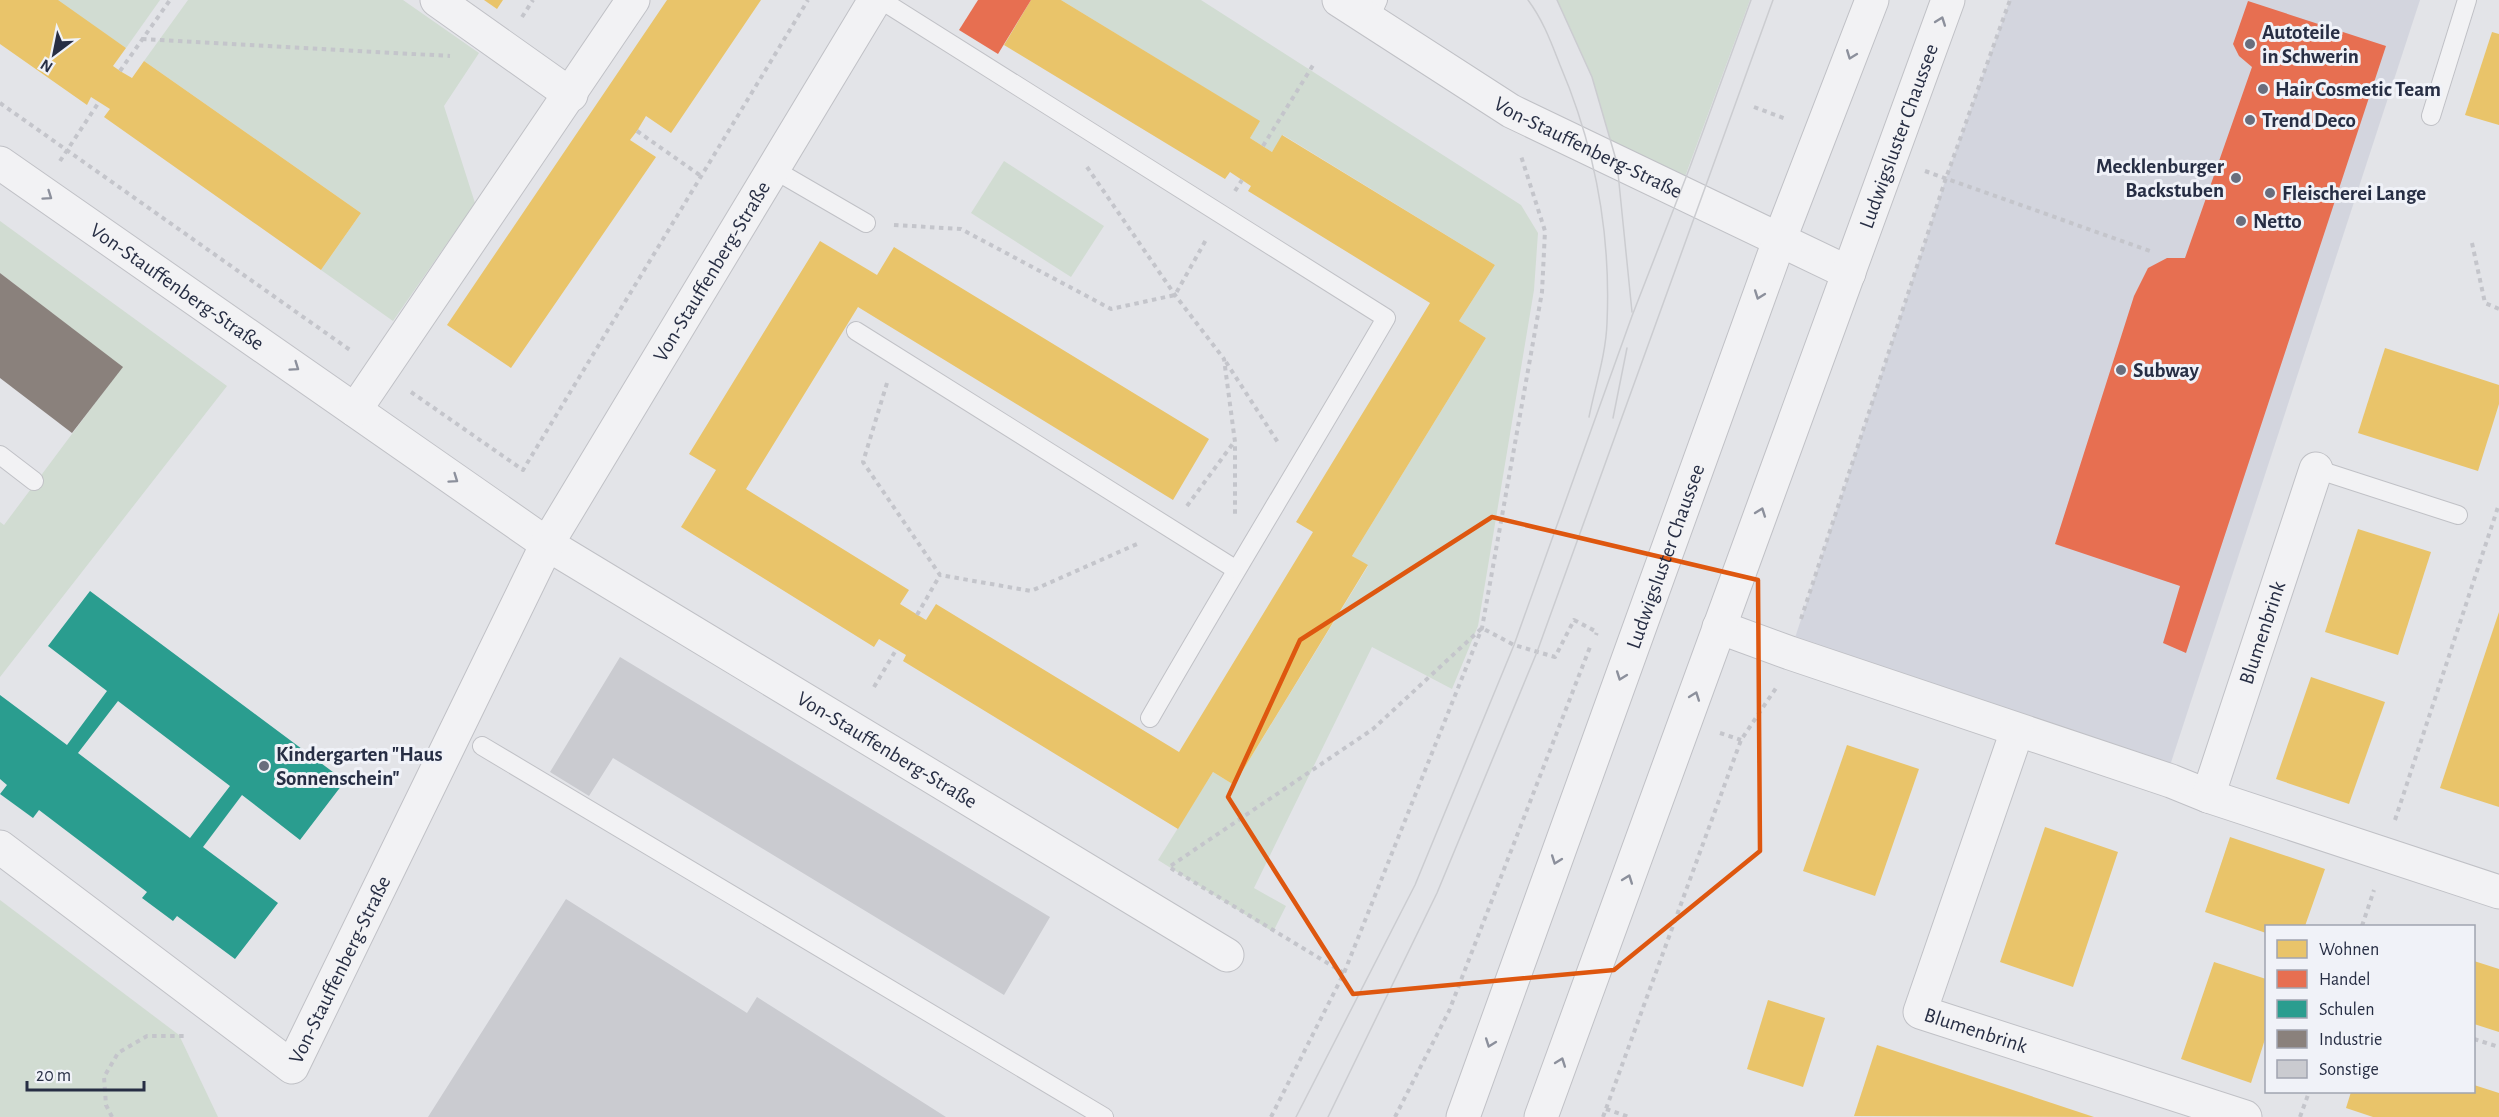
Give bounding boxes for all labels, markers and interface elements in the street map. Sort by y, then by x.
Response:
one-way arrow [1933,16,1946,27]
place label: Autoteile in Schwerin [2262,22,2359,67]
north arrow [24,24,84,84]
marker: Autoteile in Schwerin [2243,37,2257,51]
street label: Ludwigsluster Chaussee [1856,41,1942,231]
one-way arrow [1846,49,1859,60]
text: N [38,56,56,76]
place label: Hair Cosmetic Team [2275,79,2441,100]
marker: Hair Cosmetic Team [2256,82,2270,96]
street label: Von-Stauffenberg-Straße [1490,93,1685,202]
place label: Trend Deco [2262,110,2356,131]
marker: Trend Deco [2243,113,2257,127]
place label: Mecklenburger Backstuben [2096,156,2225,201]
marker: Mecklenburger Backstuben [2229,171,2243,185]
street label: Von-Stauffenberg-Straße [650,178,774,365]
place label: Fleischerei Lange [2282,183,2426,204]
marker: Fleischerei Lange [2263,186,2277,200]
one-way arrow [42,189,53,200]
place label: Netto [2253,211,2302,232]
marker: Netto [2234,214,2248,228]
street label: Von-Stauffenberg-Straße [86,219,268,354]
one-way arrow [1754,290,1767,300]
one-way arrow [288,360,299,371]
place label: Subway [2133,360,2199,381]
marker: Subway [2114,363,2128,377]
street label: Ludwigsluster Chaussee [1623,461,1709,652]
one-way arrow [448,472,459,483]
one-way arrow [1754,507,1767,518]
street label: Blumenbrink [2236,578,2289,687]
one-way arrow [1616,670,1629,681]
street label: Von-Stauffenberg-Straße [793,688,981,812]
one-way arrow [1687,691,1700,701]
place label: Kindergarten "Haus Sonnenschein" [276,744,443,789]
marker: Kindergarten "Haus Sonnenschein" [257,759,271,773]
one-way arrow [1550,854,1563,865]
street label: Von-Stauffenberg-Straße [285,872,395,1067]
one-way arrow [1621,874,1633,885]
legend [2265,925,2475,1093]
text: Wohnen [2319,941,2379,959]
text: Handel [2319,971,2370,989]
text: Schulen [2319,1001,2375,1019]
street label: Blumenbrink [1921,1004,2030,1057]
text: Industrie [2319,1031,2382,1049]
one-way arrow [1485,1037,1497,1048]
scale bar [27,1054,144,1092]
one-way arrow [1554,1057,1567,1068]
text: Sonstige [2319,1061,2379,1079]
text: 20 m [36,1067,71,1085]

